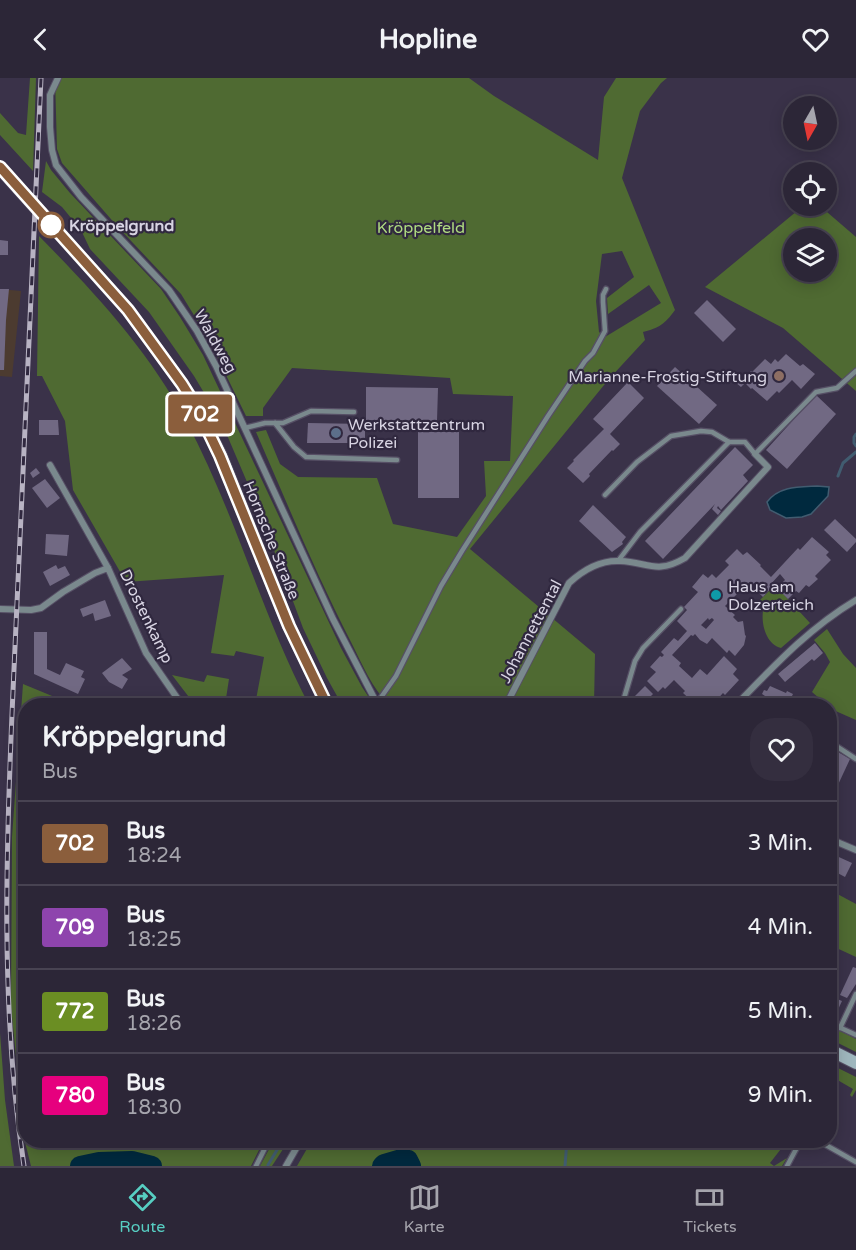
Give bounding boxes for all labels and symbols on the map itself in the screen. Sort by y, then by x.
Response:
north arrow [783,96,837,150]
marker: Kröppelgrund [38,212,64,238]
place label: Kröppelgrund [69,216,174,236]
park label: Kröppelfeld [377,218,465,238]
street label: Waldweg [189,306,241,377]
place label: Marianne-Frostig-Stiftung [568,367,767,387]
marker: Marianne-Frostig-Stiftung [772,369,786,383]
line badge: 702 [166,394,234,434]
place label: Werkstattzentrum Polizei [348,415,485,453]
marker: Werkstattzentrum Polizei [329,426,343,440]
street label: Hornsche Straße [238,478,304,603]
street label: Drostenkamp [115,566,178,667]
street label: Johannettental [495,576,567,687]
place label: Haus am Dolzerteich [728,577,814,615]
marker: Haus am Dolzerteich [709,588,723,602]

